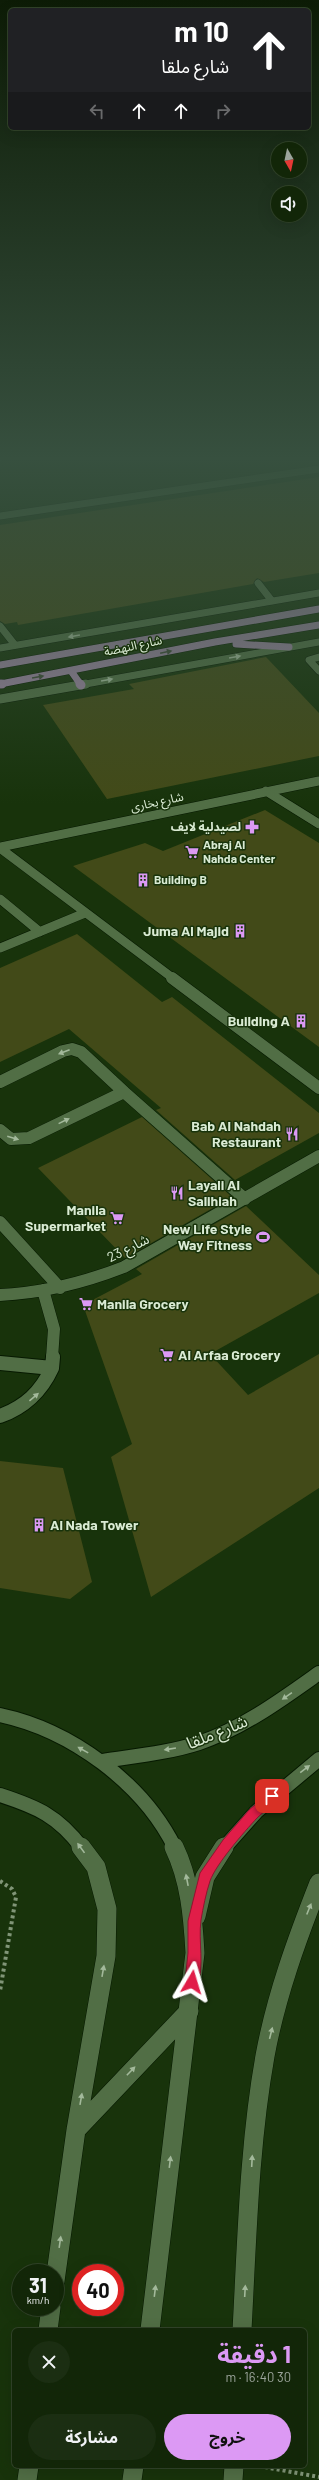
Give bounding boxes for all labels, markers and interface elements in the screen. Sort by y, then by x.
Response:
text: 10 m [174,14,229,48]
icon: ahead [243,24,295,76]
text: شارع ملقا [161,55,229,77]
icon: left [86,100,108,122]
icon: ahead [128,100,150,122]
icon: ahead [170,100,192,122]
icon: right [212,100,234,122]
north arrow [271,142,307,178]
map controls [271,142,307,222]
button: sound [271,186,307,222]
street label: شارع النهضة [102,632,164,661]
one-way arrow [68,633,80,639]
one-way arrow [160,649,172,655]
one-way arrow [229,654,241,660]
one-way arrow [32,674,45,680]
one-way arrow [101,677,113,683]
street label: شارع بخارى [129,789,185,816]
place label: لصيدلية لايف [171,819,241,834]
pharmacy icon: لصيدلية لايف [244,819,260,835]
place label: Abraj Al Nahda Center [203,837,276,865]
supermarket icon: Abraj Al Nahda Center [184,844,200,860]
building icon: Building B [135,872,151,888]
place label: Building B [154,872,207,886]
place label: Juma Al Majid [143,922,229,939]
building icon: Juma Al Majid [232,923,248,939]
place label: Building A [228,1012,291,1029]
building icon: Building A [293,1013,309,1029]
one-way arrow [57,1049,69,1055]
place label: Bab Al Nahdah Restaurant [191,1117,281,1150]
one-way arrow [58,1118,69,1124]
restaurant icon: Bab Al Nahdah Restaurant [284,1126,300,1142]
one-way arrow [8,1135,20,1141]
place label: Layali Al Salihiah [188,1176,240,1209]
restaurant icon: Layali Al Salihiah [169,1185,185,1201]
place label: Manila Supermarket [25,1201,106,1234]
supermarket icon: Manila Supermarket [109,1210,125,1226]
place label: New Life Style Way Fitness [163,1220,252,1253]
sports icon: New Life Style Way Fitness [255,1229,271,1245]
street label: شارع 23 [104,1230,153,1268]
place label: Manila Grocery [97,1295,188,1312]
supermarket icon: Manila Grocery [78,1296,94,1312]
place label: Al Arfaa Grocery [178,1346,281,1363]
supermarket icon: Al Arfaa Grocery [159,1347,175,1363]
one-way arrow [28,1393,39,1402]
place label: Al Nada Tower [50,1516,139,1533]
building icon: Al Nada Tower [31,1517,47,1533]
one-way arrow [282,1692,292,1700]
street label: شارع ملقا [183,1710,252,1756]
one-way arrow [164,1746,176,1752]
one-way arrow [77,1747,89,1753]
one-way arrow [300,1765,310,1773]
pin [255,1779,289,1813]
icon: arrive [261,1785,283,1807]
one-way arrow [77,1842,86,1853]
one-way arrow [183,1874,189,1887]
one-way arrow [306,1902,312,1914]
position arrow [171,1961,213,2003]
one-way arrow [101,1965,107,1977]
one-way arrow [268,2027,274,2039]
one-way arrow [126,2066,136,2076]
one-way arrow [78,2093,84,2106]
one-way arrow [249,2155,256,2167]
one-way arrow [167,2156,174,2168]
one-way arrow [57,2236,63,2248]
speed limit sign: 40 [72,2264,124,2316]
text: 31 [29,2273,47,2297]
one-way arrow [152,2285,158,2297]
one-way arrow [241,2285,248,2297]
text: km/h [27,2294,49,2306]
text: 1 دقيقة [217,2339,291,2368]
button: close [28,2341,70,2383]
text: 30 m · 16:40 [226,2369,291,2385]
button: مشاركة [28,2414,156,2460]
button: خروج [164,2414,291,2460]

